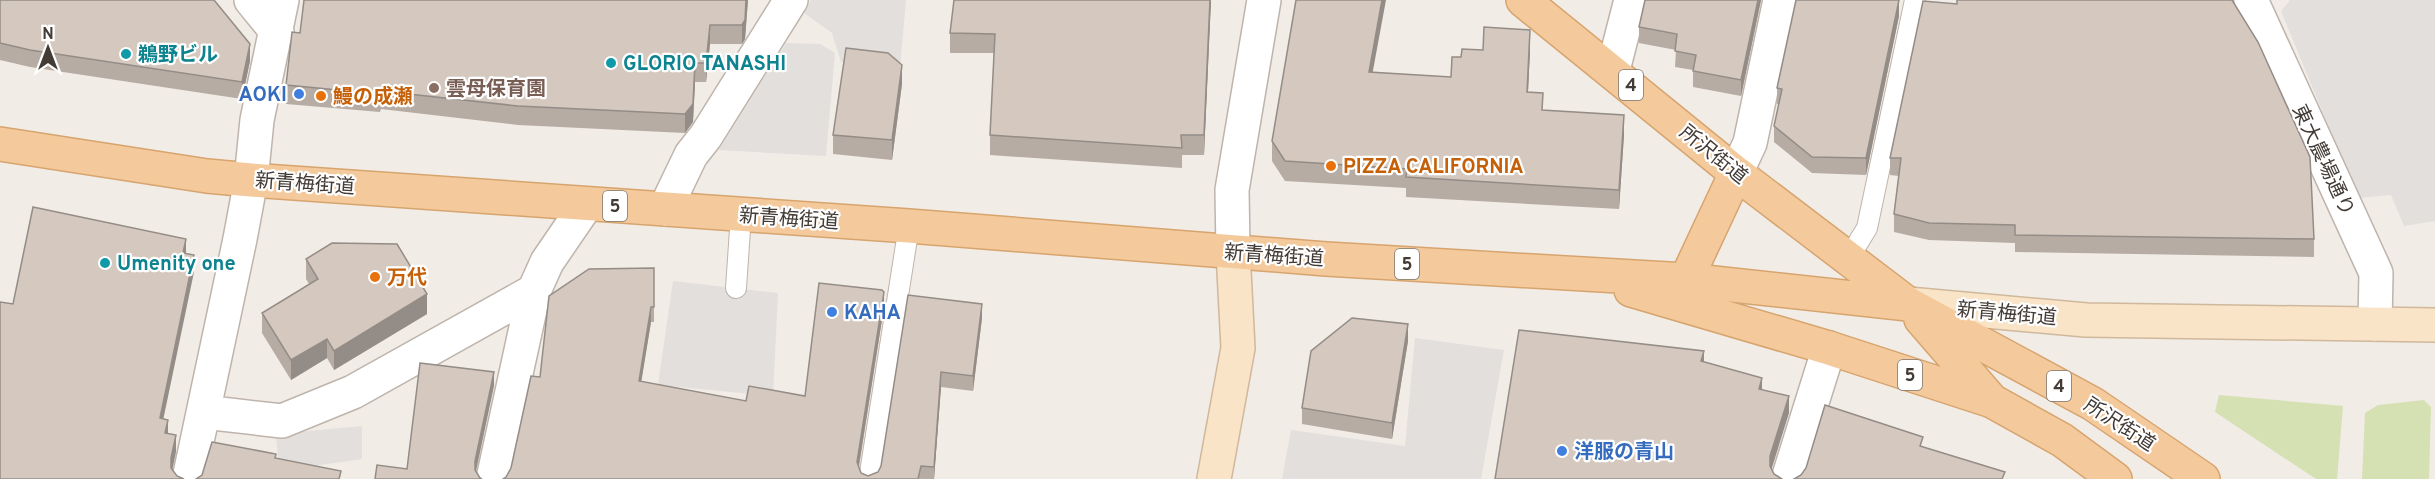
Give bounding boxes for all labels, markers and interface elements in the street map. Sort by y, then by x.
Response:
north arrow [18,18,78,78]
text: N [42,25,54,45]
place label: 鵜野ビル [138,43,218,69]
marker: 鵜野ビル [119,47,133,61]
place label: GLORIO TANASHI [623,52,786,78]
marker: GLORIO TANASHI [604,56,618,70]
road number: 4 [1619,70,1643,100]
place label: 雲母保育園 [446,77,546,103]
marker: 雲母保育園 [427,81,441,95]
place label: AOKI [239,83,287,109]
place label: 鰻の成瀬 [333,85,413,111]
marker: AOKI [292,87,306,101]
marker: 鰻の成瀬 [314,89,328,103]
street label: 東大農場通り [2285,101,2359,221]
street label: 所沢街道 [1673,120,1752,191]
place label: PIZZA CALIFORNIA [1343,155,1524,181]
marker: PIZZA CALIFORNIA [1324,159,1338,173]
street label: 新青梅街道 [254,169,356,201]
road number: 5 [603,191,627,221]
street label: 新青梅街道 [738,204,840,236]
street label: 新青梅街道 [1223,241,1325,273]
road number: 5 [1395,249,1419,279]
place label: Umenity one [117,252,236,278]
marker: Umenity one [98,256,112,270]
place label: 万代 [387,266,427,292]
marker: 万代 [368,270,382,284]
street label: 新青梅街道 [1956,298,2058,332]
place label: KAHA [844,301,901,327]
marker: KAHA [825,305,839,319]
road number: 5 [1898,360,1922,390]
road number: 4 [2047,371,2071,401]
street label: 所沢街道 [2078,393,2160,458]
place label: 洋服の青山 [1574,440,1674,466]
marker: 洋服の青山 [1555,444,1569,458]

